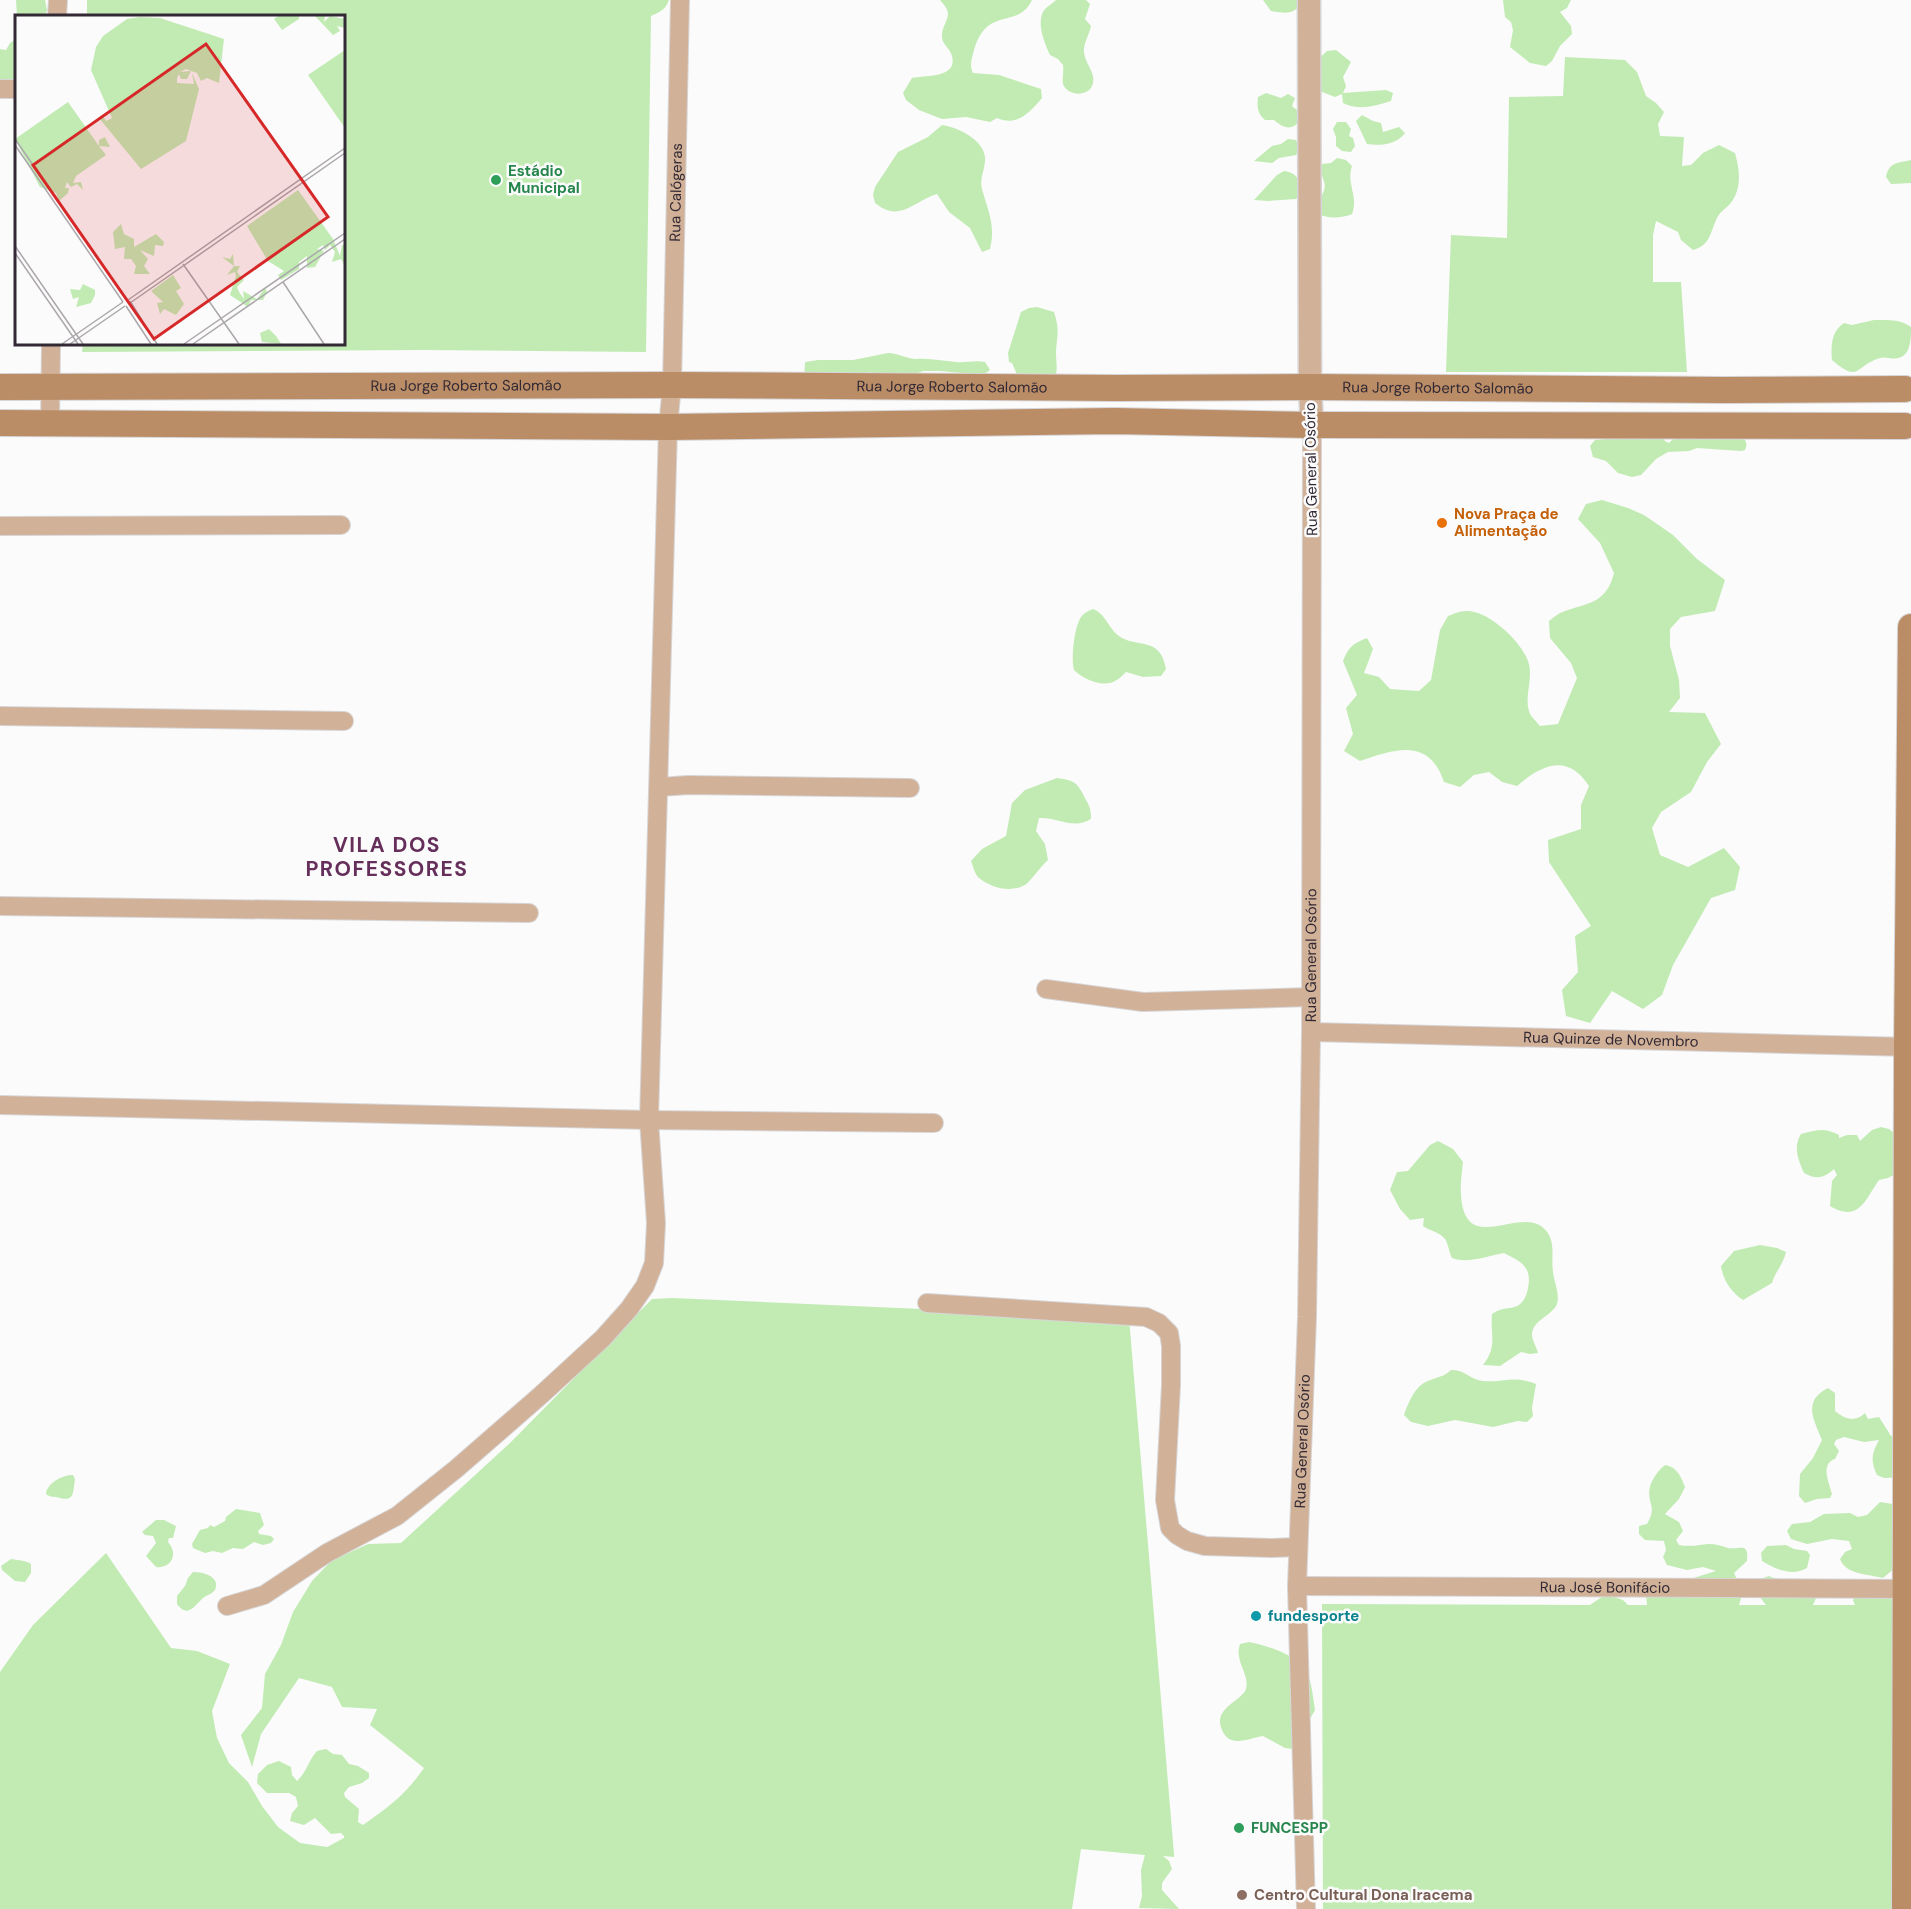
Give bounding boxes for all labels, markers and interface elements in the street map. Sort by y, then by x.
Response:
inset map [15,15,345,345]
street label: Rua Calógeras [665,143,687,242]
place label: Estádio Municipal [508,161,580,198]
marker: Estádio Municipal [489,173,503,187]
street label: Rua Jorge Roberto Salomão [370,375,562,396]
street label: Rua Jorge Roberto Salomão [856,376,1048,398]
street label: Rua Jorge Roberto Salomão [1342,377,1534,399]
street label: Rua General Osório [1300,402,1322,536]
place label: Nova Praça de Alimentação [1454,504,1558,541]
marker: Nova Praça de Alimentação [1435,516,1449,530]
district label: VILA DOS PROFESSORES [305,831,469,883]
street label: Rua General Osório [1301,888,1321,1022]
street label: Rua Quinze de Novembro [1523,1027,1699,1052]
street label: Rua General Osório [1290,1374,1315,1509]
street label: Rua José Bonifácio [1540,1577,1670,1598]
place label: fundesporte [1268,1606,1359,1626]
marker: fundesporte [1249,1609,1263,1623]
place label: FUNCESPP [1251,1818,1328,1838]
marker: FUNCESPP [1232,1821,1246,1835]
place label: Centro Cultural Dona Iracema [1254,1885,1472,1905]
marker: Centro Cultural Dona Iracema [1235,1888,1249,1902]

